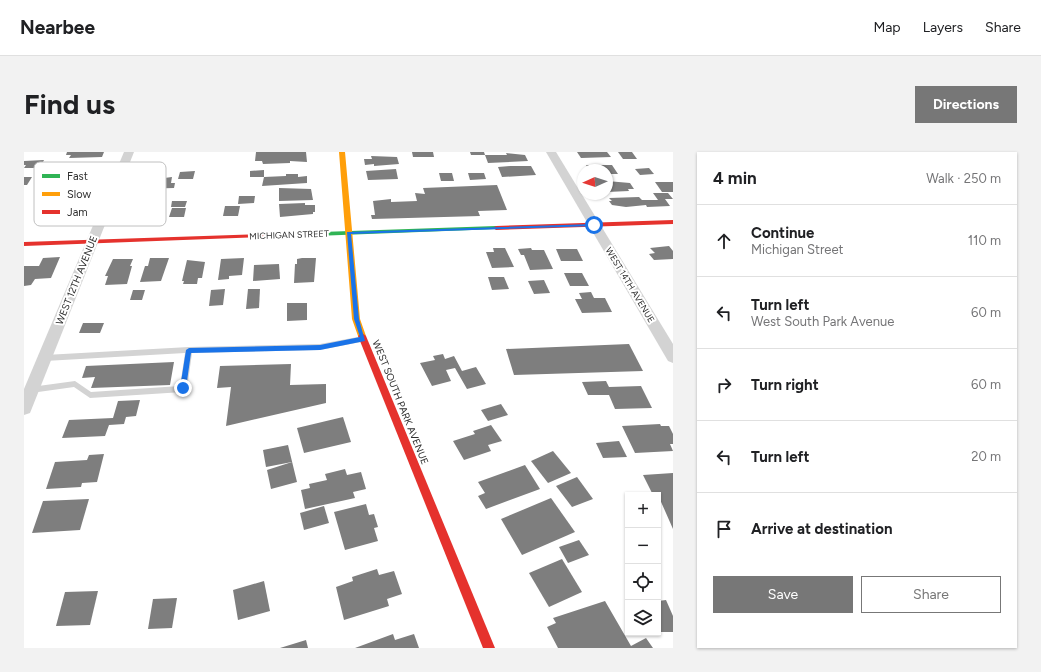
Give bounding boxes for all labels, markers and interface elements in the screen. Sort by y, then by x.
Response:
text: Nearbee [20,16,95,39]
text: Map [873,19,901,36]
text: Layers [923,19,963,36]
text: Share [985,19,1021,36]
button: Directions [915,86,1017,123]
text: Find us [24,87,115,121]
legend [34,162,166,226]
north arrow [577,164,613,200]
text: 4 min [713,168,757,188]
text: Fast [67,170,88,183]
text: Walk · 250 m [926,171,1001,186]
text: Slow [67,188,91,201]
text: Jam [67,206,88,219]
route start [585,216,603,234]
text: Continue [751,224,814,242]
street label: MICHIGAN STREET [249,228,329,241]
icon: ahead [713,230,735,252]
text: 110 m [968,233,1001,248]
street label: WEST 12TH AVENUE [53,234,100,327]
text: Michigan Street [751,242,843,257]
street label: WEST 14TH AVENUE [604,245,657,324]
text: Turn left [751,296,809,314]
icon: left [713,302,735,324]
text: 60 m [971,305,1001,320]
text: West South Park Avenue [751,314,894,329]
street label: WEST SOUTH PARK AVENUE [370,338,432,467]
icon: right [713,374,735,396]
text: Turn right [751,376,819,394]
text: 60 m [971,377,1001,392]
route end [174,379,192,397]
icon: left [713,446,735,468]
text: Turn left [751,448,809,466]
text: 20 m [971,449,1001,464]
map controls [625,492,661,636]
button: + [625,492,661,528]
icon: arrive [713,518,735,540]
text: Arrive at destination [751,520,892,538]
button: − [625,528,661,564]
button: locate [625,564,661,600]
button: Save [713,576,853,613]
button: Share [861,576,1001,613]
button: layers [625,600,661,636]

